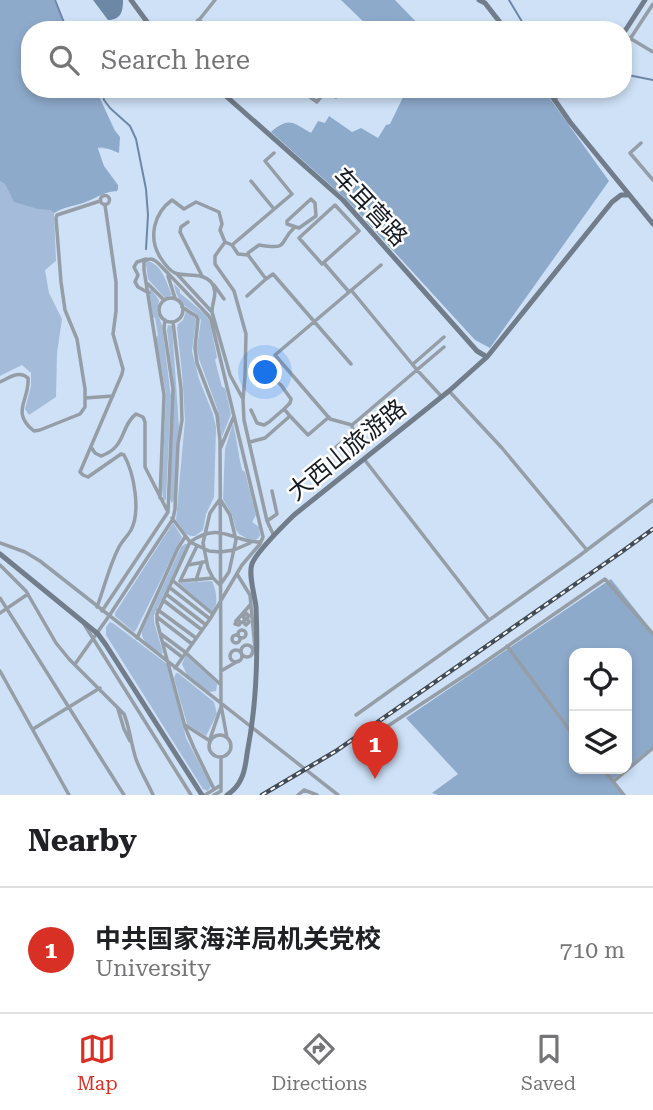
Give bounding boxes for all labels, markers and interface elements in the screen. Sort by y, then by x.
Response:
search box [21,21,632,98]
icon: search [45,41,83,79]
text: Search here [101,45,250,75]
street label: 车耳营路 [327,162,413,252]
your location [248,355,282,389]
street label: 大西山旅游路 [282,394,412,506]
map controls [569,648,632,774]
button: locate [569,648,632,711]
button: layers [569,711,632,774]
pin: 1 [352,721,398,779]
text: Nearby [28,823,137,858]
text: 中共国家海洋局机关党校 [95,924,381,954]
text: 1 [45,937,57,964]
text: 710 m [560,937,625,964]
text: University [95,955,211,982]
tab: Map [77,1030,118,1095]
tab: Directions [271,1030,367,1095]
tab: Saved [521,1030,576,1095]

